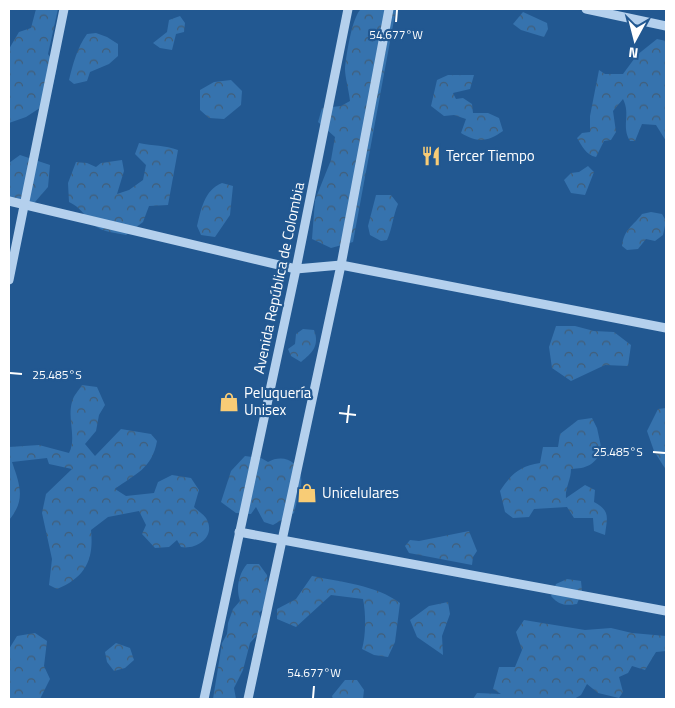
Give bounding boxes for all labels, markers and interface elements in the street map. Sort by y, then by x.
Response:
north arrow [610,15,660,65]
text: 54.677°W [369,25,423,44]
text: N [627,42,639,64]
place label: Tercer Tiempo [446,144,535,167]
restaurant icon: Tercer Tiempo [420,145,442,167]
street label: Avenida República de Colombia [247,180,310,376]
text: 25.485°S [32,365,82,384]
place label: Peluquería Unisex [244,381,312,421]
shop icon: Peluquería Unisex [218,391,240,413]
text: 25.485°S [593,442,643,461]
place label: Unicelulares [322,481,399,504]
shop icon: Unicelulares [296,482,318,504]
text: 54.677°W [287,663,341,682]

